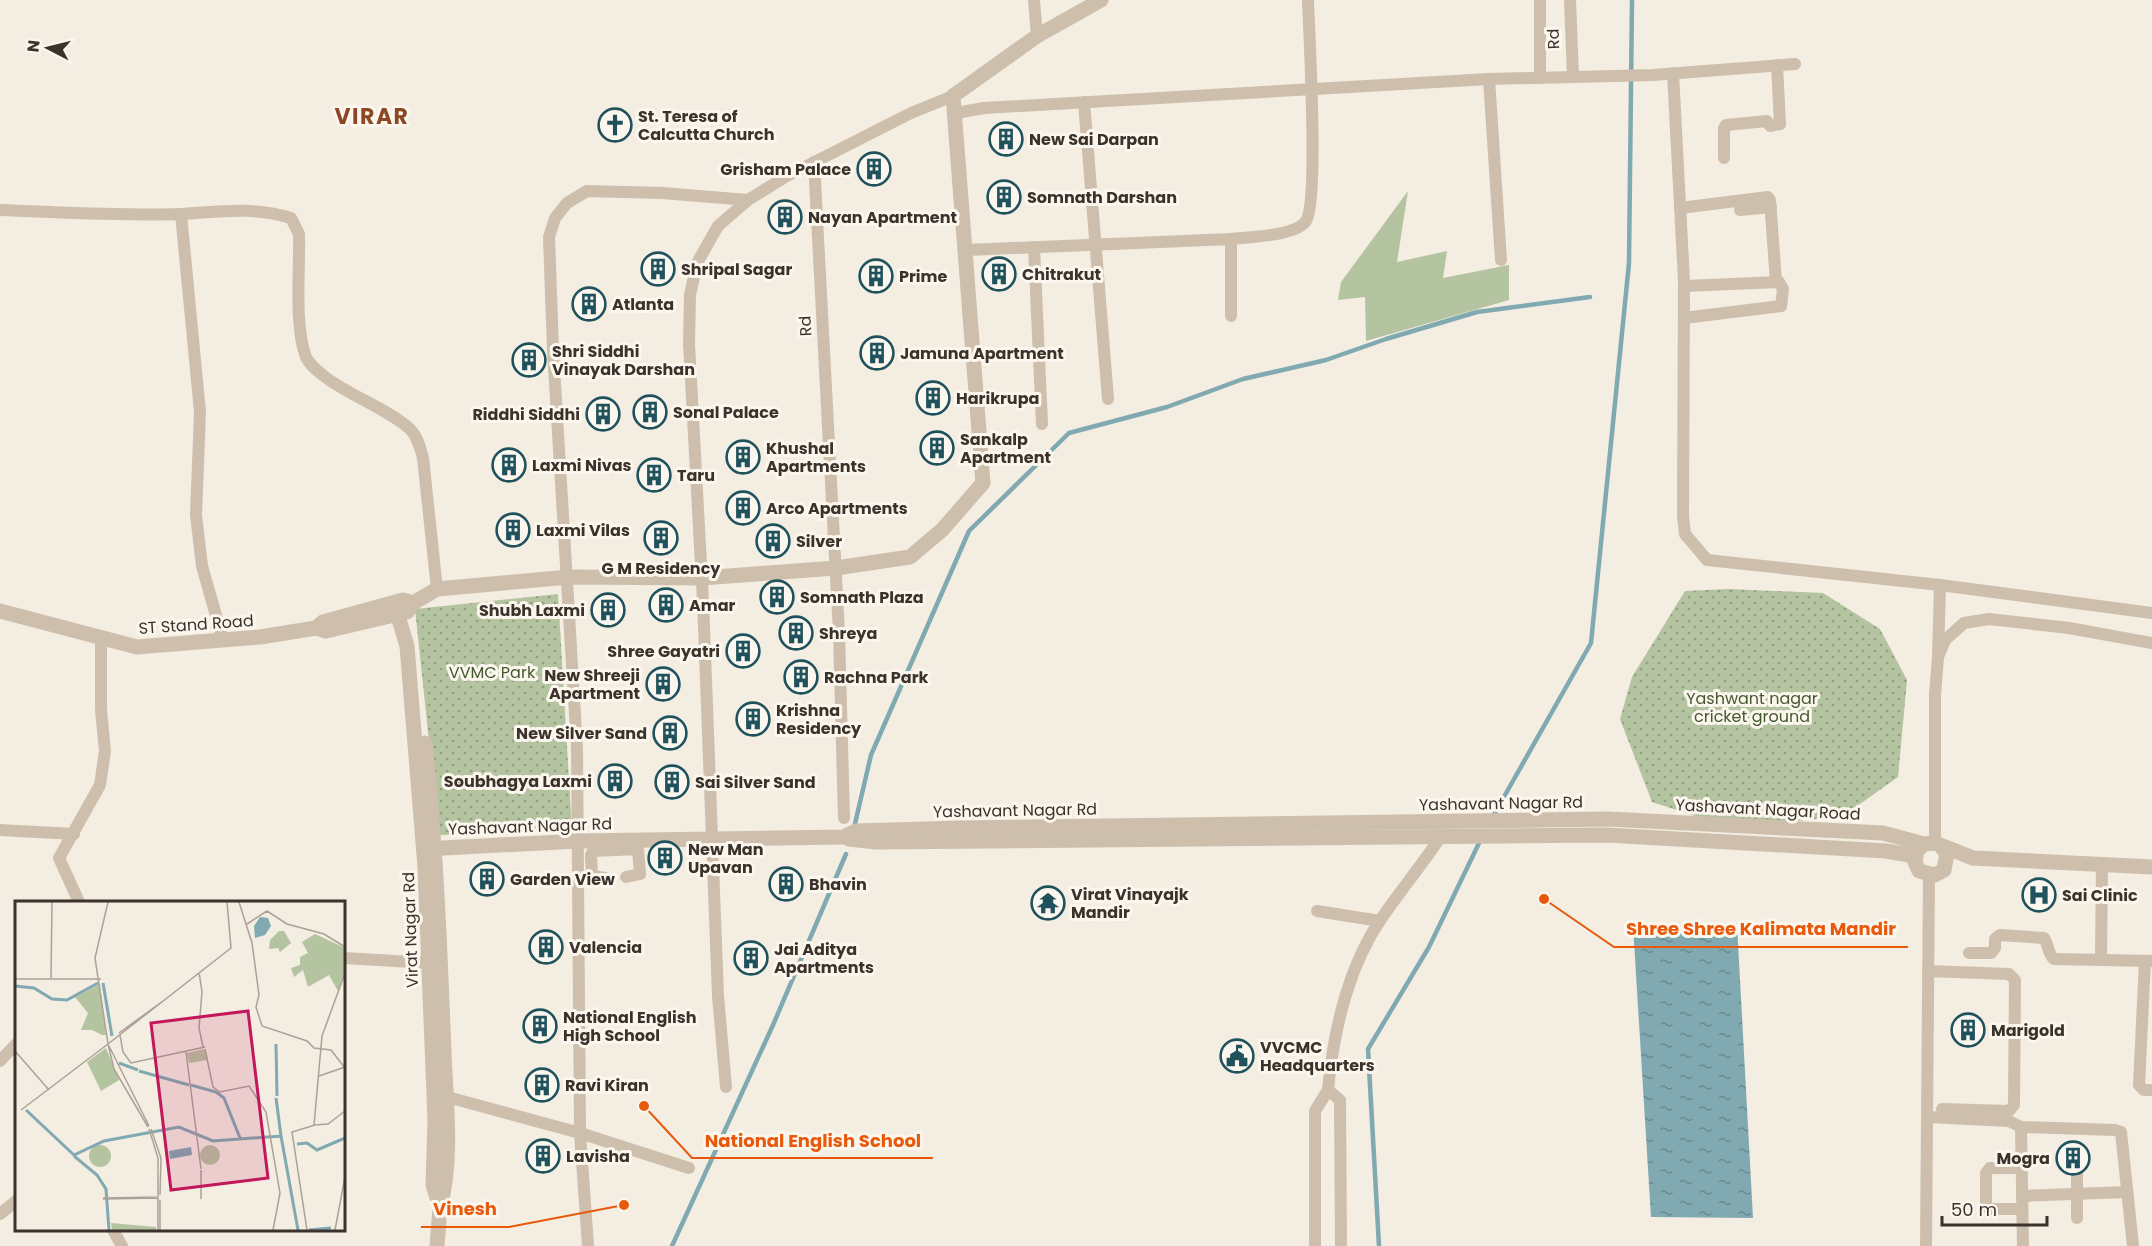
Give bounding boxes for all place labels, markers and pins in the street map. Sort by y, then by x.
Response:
place label: St. Teresa of Calcutta Church [638,105,775,146]
church icon: St. Teresa of Calcutta Church [597,107,633,143]
building icon: New Sai Darpan [988,121,1024,157]
place label: New Sai Darpan [1029,128,1159,151]
building icon: Grisham Palace [856,151,892,187]
place label: Grisham Palace [720,158,851,181]
building icon: Somnath Darshan [986,179,1022,215]
place label: Somnath Darshan [1027,186,1177,209]
building icon: Nayan Apartment [767,199,803,235]
place label: Nayan Apartment [808,206,957,229]
building icon: Shripal Sagar [640,251,676,287]
building icon: Chitrakut [981,256,1017,292]
place label: Shripal Sagar [681,258,792,281]
building icon: Prime [858,258,894,294]
place label: Chitrakut [1022,263,1101,286]
place label: Prime [899,265,947,288]
building icon: Atlanta [571,286,607,322]
place label: Atlanta [612,293,674,316]
building icon: Jamuna Apartment [859,335,895,371]
place label: Shri Siddhi Vinayak Darshan [552,340,695,381]
building icon: Shri Siddhi Vinayak Darshan [511,342,547,378]
place label: Jamuna Apartment [900,342,1064,365]
building icon: Harikrupa [915,380,951,416]
place label: Harikrupa [956,387,1039,410]
building icon: Sonal Palace [632,394,668,430]
building icon: Riddhi Siddhi [585,396,621,432]
place label: Sonal Palace [673,401,779,424]
place label: Riddhi Siddhi [472,403,580,426]
place label: Sankalp Apartment [960,428,1051,469]
building icon: Sankalp Apartment [919,430,955,466]
place label: Khushal Apartments [766,437,866,478]
building icon: Khushal Apartments [725,439,761,475]
building icon: Laxmi Nivas [491,447,527,483]
place label: Laxmi Nivas [532,454,632,477]
building icon: Taru [636,457,672,493]
place label: Taru [677,464,715,487]
building icon: Arco Apartments [725,490,761,526]
place label: Arco Apartments [766,497,908,520]
building icon: Laxmi Vilas [495,512,531,548]
place label: Laxmi Vilas [536,519,630,542]
building icon: G M Residency [643,520,679,556]
building icon: Silver [755,523,791,559]
place label: Silver [796,530,842,553]
place label: G M Residency [602,557,721,580]
building icon: Somnath Plaza [759,579,795,615]
place label: Somnath Plaza [800,586,924,609]
building icon: Amar [648,587,684,623]
building icon: Shubh Laxmi [590,592,626,628]
place label: Amar [689,594,736,617]
place label: Shubh Laxmi [479,599,585,622]
building icon: Shreya [778,615,814,651]
place label: Shreya [819,622,877,645]
building icon: Shree Gayatri [725,633,761,669]
place label: Shree Gayatri [607,640,720,663]
building icon: Rachna Park [783,659,819,695]
place label: New Shreeji Apartment [544,664,640,705]
building icon: New Shreeji Apartment [645,666,681,702]
place label: Rachna Park [824,666,928,689]
place label: Krishna Residency [776,699,862,740]
building icon: Krishna Residency [735,701,771,737]
building icon: New Silver Sand [652,715,688,751]
place label: New Silver Sand [516,722,647,745]
building icon: Soubhagya Laxmi [597,763,633,799]
building icon: Sai Silver Sand [654,764,690,800]
place label: Soubhagya Laxmi [444,770,592,793]
place label: Sai Silver Sand [695,771,816,794]
place label: New Man Upavan [688,838,763,879]
building icon: New Man Upavan [647,840,683,876]
building icon: Garden View [469,861,505,897]
building icon: Bhavin [768,866,804,902]
place label: Garden View [510,868,615,891]
place label: Bhavin [809,873,867,896]
hospital icon: Sai Clinic [2021,877,2057,913]
place label: Virat Vinayajk Mandir [1071,883,1189,924]
place label: Sai Clinic [2062,884,2138,907]
temple icon: Virat Vinayajk Mandir [1030,885,1066,921]
callout: Shree Shree Kalimata Mandir [1614,911,1908,947]
building icon: Valencia [528,929,564,965]
place label: Valencia [569,936,642,959]
place label: Jai Aditya Apartments [774,938,874,979]
building icon: Jai Aditya Apartments [733,940,769,976]
place label: National English High School [563,1006,697,1047]
building icon: National English High School [522,1008,558,1044]
building icon: Marigold [1950,1012,1986,1048]
place label: Marigold [1991,1019,2065,1042]
place label: VVCMC Headquarters [1260,1036,1375,1077]
public building icon: VVCMC Headquarters [1219,1038,1255,1074]
building icon: Ravi Kiran [524,1067,560,1103]
place label: Ravi Kiran [565,1074,649,1097]
callout: National English School [692,1122,933,1158]
building icon: Lavisha [525,1138,561,1174]
building icon: Mogra [2055,1140,2091,1176]
place label: Lavisha [566,1145,630,1168]
place label: Mogra [1997,1147,2050,1170]
callout: Vinesh [421,1191,509,1227]

